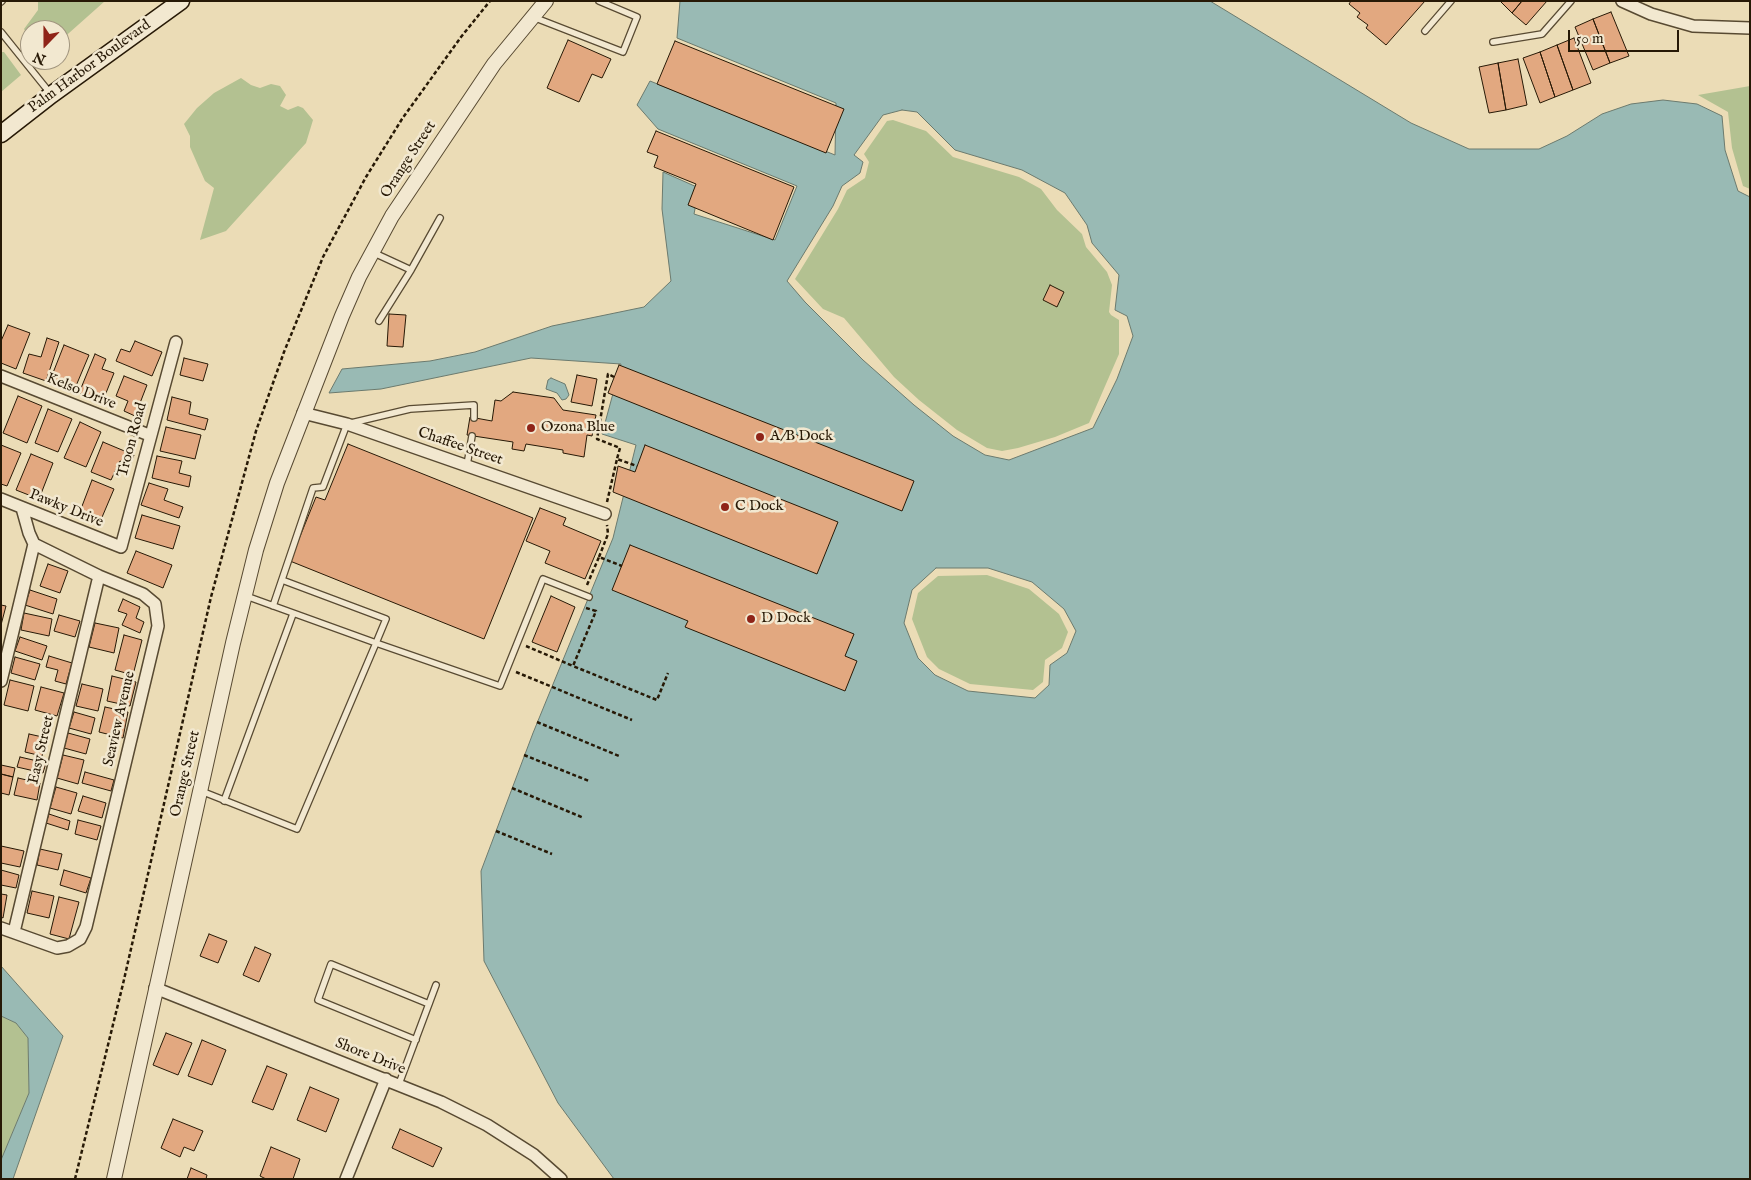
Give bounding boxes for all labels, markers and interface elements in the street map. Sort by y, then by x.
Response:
street label: Palm Harbor Boulevard [25,17,155,117]
north arrow [20,20,70,70]
scale bar [1571,20,1682,52]
text: 50 m [1576,29,1604,48]
text: N [31,47,49,69]
street label: Orange Street [377,118,441,202]
street label: Kelso Drive [44,370,118,414]
street label: Troon Road [114,401,152,479]
place label: Ozona Blue [541,419,615,437]
marker: Ozona Blue [525,422,537,434]
street label: Chaffee Street [415,424,505,470]
place label: A/B Dock [770,428,833,446]
marker: A/B Dock [754,431,766,443]
street label: Pawky Drive [26,486,106,532]
place label: C Dock [735,498,784,516]
marker: C Dock [719,501,731,513]
place label: D Dock [761,610,811,628]
marker: D Dock [745,613,757,625]
street label: Seaview Avenue [100,670,140,768]
street label: Easy Street [25,714,59,786]
street label: Orange Street [167,729,205,819]
street label: Shore Drive [332,1035,408,1079]

